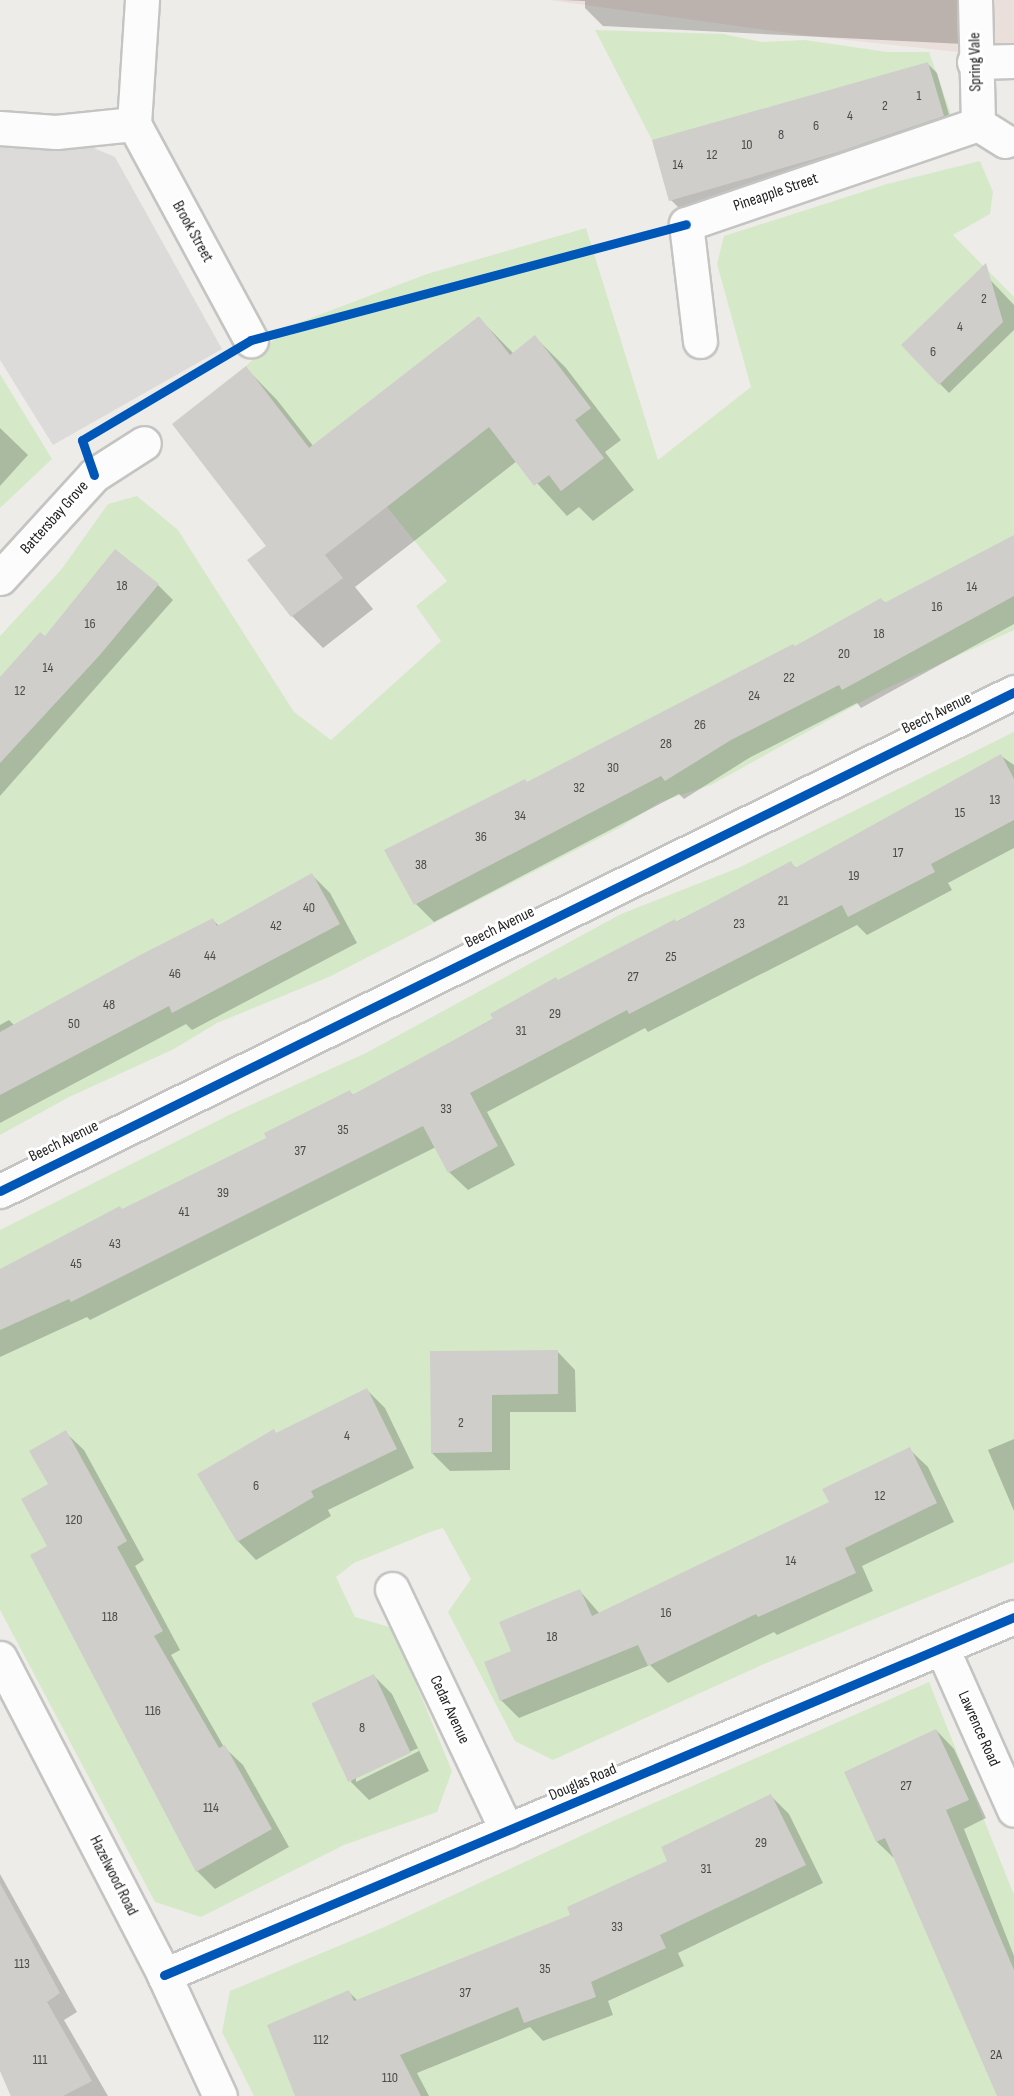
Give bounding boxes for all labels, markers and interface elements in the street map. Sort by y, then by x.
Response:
street label: Spring Vale [966,32,986,92]
house number: 1 [917,88,921,104]
house number: 2 [882,98,888,114]
house number: 4 [847,108,853,124]
house number: 6 [813,118,819,134]
house number: 8 [778,127,784,143]
house number: 10 [741,137,753,153]
house number: 12 [707,147,717,163]
house number: 14 [673,157,683,173]
street label: Pineapple Street [731,170,821,216]
street label: Brook Street [167,198,217,266]
house number: 2 [981,291,987,307]
house number: 4 [957,319,963,335]
house number: 6 [930,344,936,360]
street label: Battersbay Grove [17,477,93,559]
house number: 18 [116,578,128,594]
house number: 14 [967,579,977,595]
house number: 16 [931,599,943,615]
house number: 16 [84,616,96,632]
house number: 18 [873,626,885,642]
house number: 20 [838,646,850,662]
house number: 14 [43,660,53,676]
house number: 22 [783,670,795,686]
house number: 12 [15,683,25,699]
house number: 24 [748,688,760,704]
street label: Beech Avenue [899,689,975,739]
house number: 26 [694,717,706,733]
house number: 28 [660,736,672,752]
house number: 30 [607,760,619,776]
house number: 32 [573,780,585,796]
house number: 13 [990,792,1000,808]
house number: 15 [955,805,965,821]
house number: 34 [514,808,526,824]
house number: 36 [475,829,487,845]
house number: 17 [893,845,903,861]
house number: 38 [415,857,427,873]
house number: 19 [848,868,860,884]
house number: 21 [778,893,788,909]
house number: 40 [303,900,315,916]
street label: Beech Avenue [462,903,538,953]
house number: 23 [733,916,745,932]
house number: 42 [270,918,282,934]
house number: 44 [204,948,216,964]
house number: 25 [665,949,677,965]
house number: 46 [169,966,181,982]
house number: 27 [627,969,639,985]
house number: 48 [103,997,115,1013]
house number: 29 [549,1006,561,1022]
house number: 50 [68,1016,80,1032]
house number: 31 [516,1023,526,1039]
house number: 33 [440,1101,452,1117]
street label: Beech Avenue [26,1117,102,1167]
house number: 35 [337,1122,349,1138]
house number: 37 [294,1143,306,1159]
house number: 39 [217,1185,229,1201]
house number: 41 [179,1204,189,1220]
house number: 43 [109,1236,121,1252]
house number: 45 [70,1256,82,1272]
house number: 2 [458,1415,464,1431]
house number: 4 [344,1428,350,1444]
house number: 6 [253,1478,259,1494]
house number: 12 [875,1488,885,1504]
house number: 120 [65,1512,83,1528]
house number: 14 [786,1553,796,1569]
house number: 16 [660,1605,672,1621]
house number: 118 [102,1609,118,1625]
house number: 18 [546,1629,558,1645]
street label: Cedar Avenue [425,1673,473,1747]
street label: Lawrence Road [953,1688,1003,1770]
house number: 116 [145,1703,161,1719]
house number: 8 [359,1720,365,1736]
street label: Douglas Road [546,1760,620,1806]
house number: 27 [900,1778,912,1794]
house number: 114 [203,1800,219,1816]
street label: Hazelwood Road [85,1833,141,1919]
house number: 29 [755,1835,767,1851]
house number: 31 [701,1861,711,1877]
house number: 33 [611,1919,623,1935]
house number: 113 [14,1956,30,1972]
house number: 35 [539,1961,551,1977]
house number: 37 [459,1985,471,2001]
house number: 112 [313,2032,329,2048]
house number: 2A [990,2047,1002,2063]
house number: 111 [33,2052,47,2068]
house number: 110 [382,2070,398,2086]

